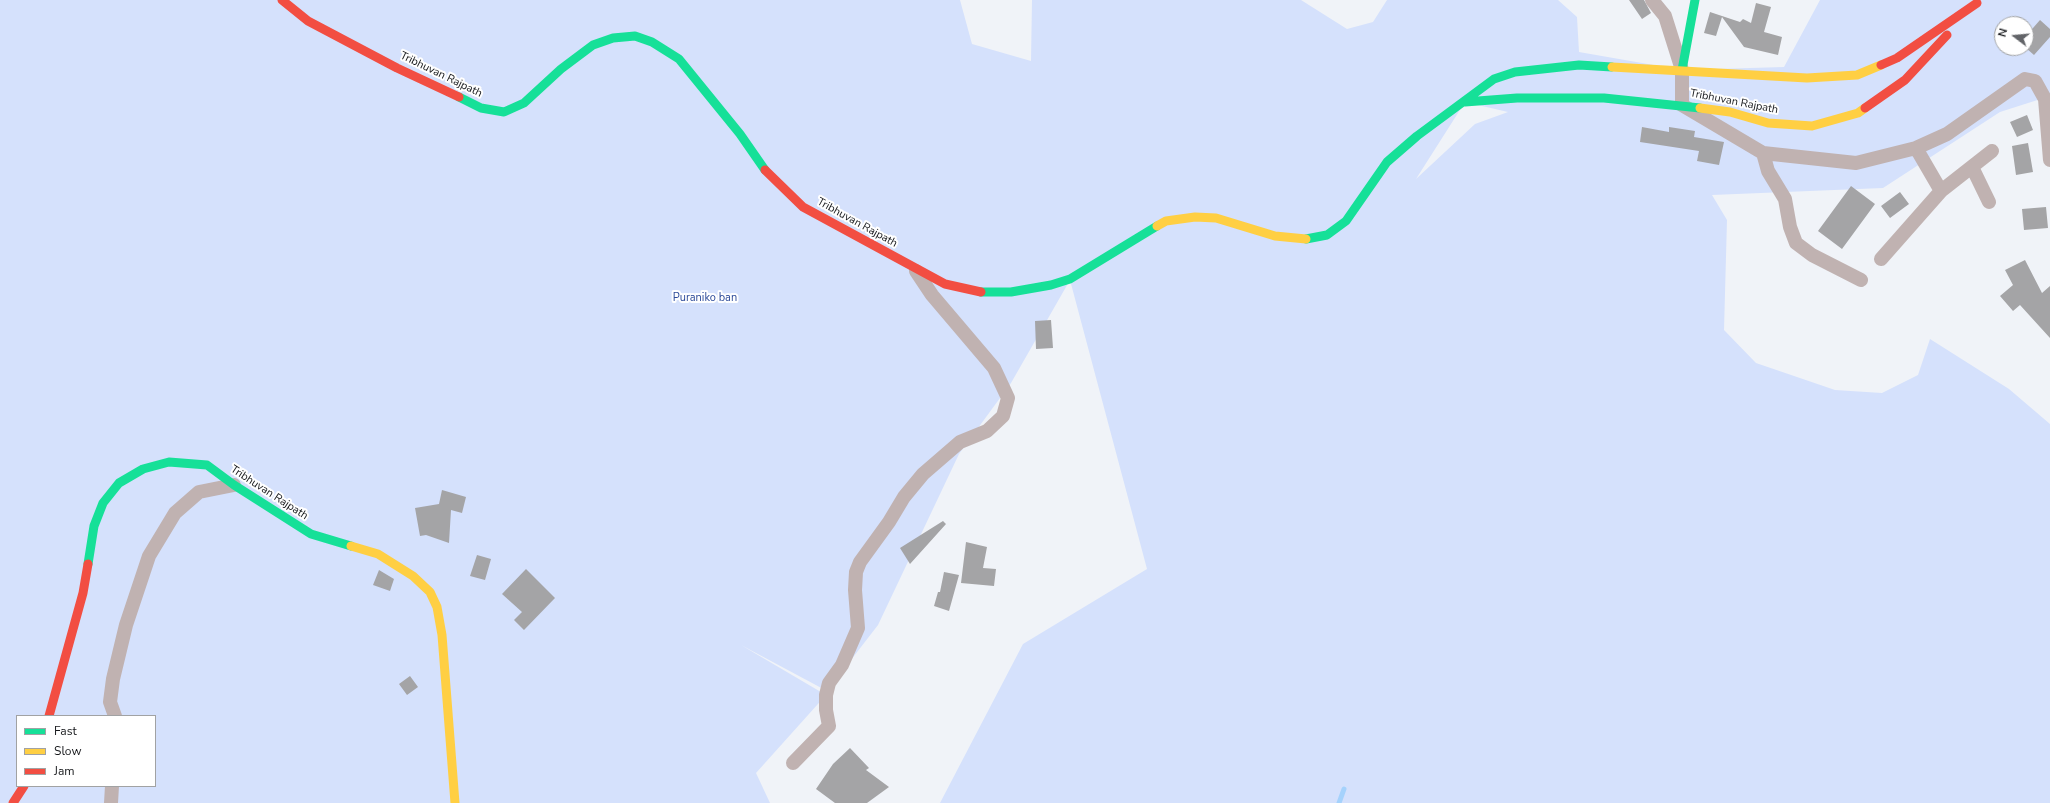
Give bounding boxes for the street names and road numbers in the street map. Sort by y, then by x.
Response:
street label: Tribhuvan Rajpath [398,49,484,101]
street label: Tribhuvan Rajpath [1689,87,1779,117]
street label: Tribhuvan Rajpath [815,195,899,251]
street label: Tribhuvan Rajpath [228,463,310,523]

